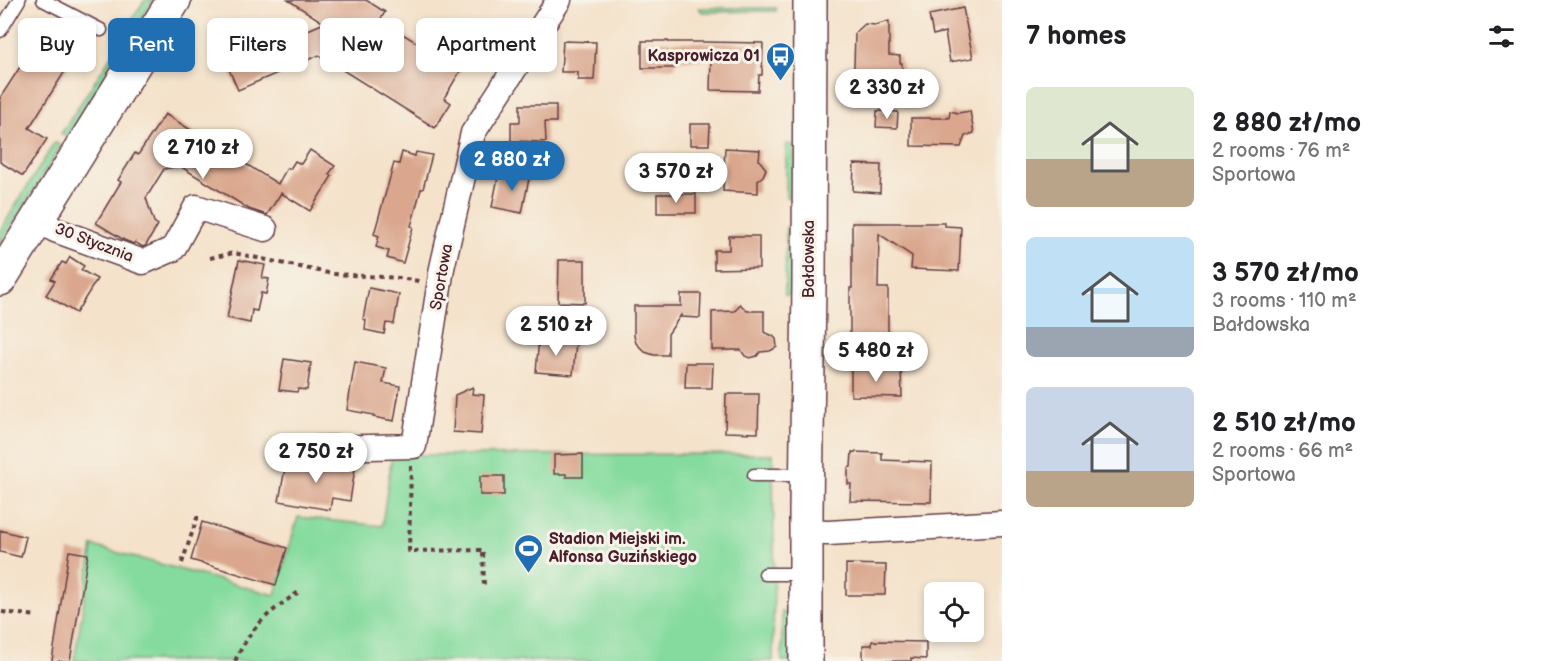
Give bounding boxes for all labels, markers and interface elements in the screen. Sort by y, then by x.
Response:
chip: Buy [18,18,96,72]
chip: Rent [108,18,195,72]
chip: Filters [207,18,308,72]
chip: New [320,18,404,72]
chip: Apartment [416,18,557,72]
icon: filters [1485,20,1518,53]
text: 7 homes [1026,21,1126,52]
bus stop icon: Kasprowicza 01 [765,40,797,82]
place label: Kasprowicza 01 [648,47,760,66]
pin: 2 330 zł [825,69,949,120]
text: 2 330 zł [849,76,925,100]
text: 2 880 zł/mo [1212,108,1361,139]
icon: home [1074,111,1146,183]
pin: 2 710 zł [141,129,265,180]
text: 2 710 zł [167,136,239,160]
text: 2 rooms · 76 m² [1212,139,1350,163]
pin: 2 880 zł [450,141,574,192]
text: 2 880 zł [474,148,550,172]
pin: 3 570 zł [614,153,738,204]
text: 3 570 zł [638,160,714,184]
text: Sportowa [1212,163,1296,187]
street label: 30 Stycznia [52,219,136,267]
street label: Bałdowska [800,220,819,298]
street label: Sportowa [427,242,457,312]
text: 3 570 zł/mo [1212,258,1359,289]
icon: home [1074,261,1146,333]
text: 3 rooms · 110 m² [1212,289,1357,313]
pin: 2 510 zł [494,306,618,357]
text: 2 510 zł [520,313,592,337]
text: Bałdowska [1212,313,1310,337]
pin: 5 480 zł [814,332,938,383]
text: 5 480 zł [838,339,914,363]
text: 2 510 zł/mo [1212,408,1356,439]
icon: home [1074,411,1146,483]
pin: 2 750 zł [254,433,378,484]
text: 2 rooms · 66 m² [1212,439,1353,463]
text: 2 750 zł [278,440,354,464]
text: Sportowa [1212,463,1296,487]
place label: Stadion Miejski im. Alfonsa Guzińskiego [548,530,697,567]
sports icon: Stadion Miejski im. Alfonsa Guzińskiego [512,532,544,574]
map controls [924,582,984,642]
button: locate [924,582,984,642]

